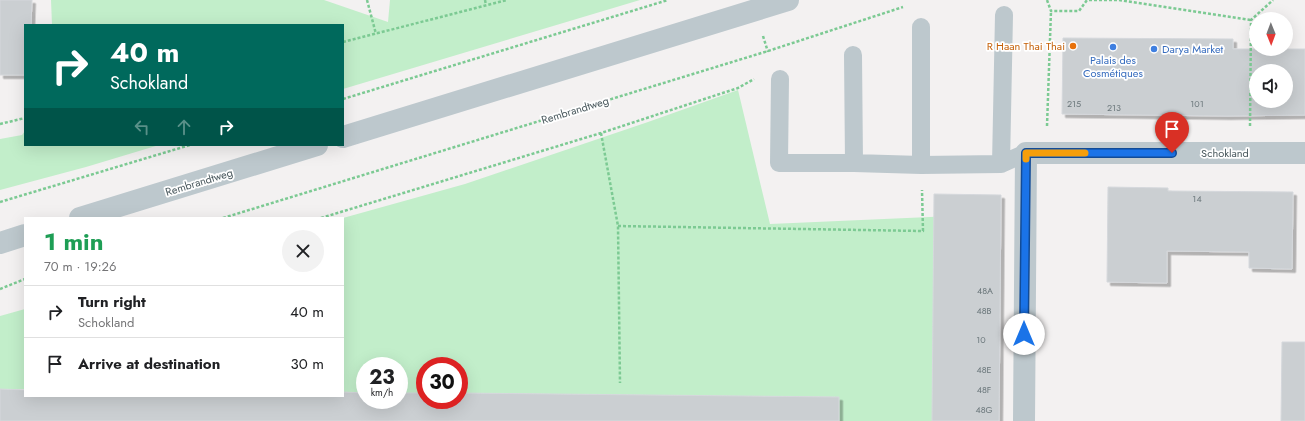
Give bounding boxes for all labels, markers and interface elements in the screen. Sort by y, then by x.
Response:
north arrow [1249,12,1293,56]
map controls [1249,12,1293,108]
text: 40 m [110,32,179,73]
place label: R Haan Thai Thai [987,38,1065,54]
icon: right [44,40,96,92]
marker: R Haan Thai Thai [1068,41,1078,51]
place label: Darya Market [1162,41,1224,57]
marker: Palais des Cosmétiques [1108,42,1118,52]
marker: Darya Market [1149,44,1159,54]
place label: Palais des Cosmétiques [1083,52,1143,81]
button: sound [1249,64,1293,108]
text: Schokland [110,70,188,96]
street label: Rembrandtweg [539,92,611,128]
house number: 215 [1067,97,1081,110]
house number: 101 [1190,97,1204,110]
house number: 213 [1107,101,1121,114]
pin [1155,112,1189,153]
icon: left [131,116,153,138]
icon: ahead [173,116,195,138]
icon: right [215,116,237,138]
icon: arrive [1161,118,1183,140]
street label: Schokland [1201,145,1249,161]
street label: Rembrandtweg [163,164,235,200]
house number: 14 [1192,192,1202,205]
text: 1 min [44,224,104,259]
button: close [282,230,324,272]
text: 70 m · 19:26 [44,257,117,276]
house number: 48A [977,284,993,297]
text: Turn right [78,291,146,313]
icon: right [44,301,66,323]
text: 40 m [290,301,324,323]
house number: 48B [976,304,992,317]
text: Schokland [78,313,134,332]
position arrow [1003,313,1045,355]
house number: 10 [976,333,986,346]
icon: arrive [44,353,66,375]
text: Arrive at destination [78,353,220,375]
text: 30 m [291,353,324,375]
speed limit sign: 30 [416,357,468,409]
text: 23 [369,363,395,392]
house number: 48E [976,363,992,376]
house number: 48F [977,383,991,396]
text: km/h [371,385,393,400]
house number: 48G [975,403,993,416]

